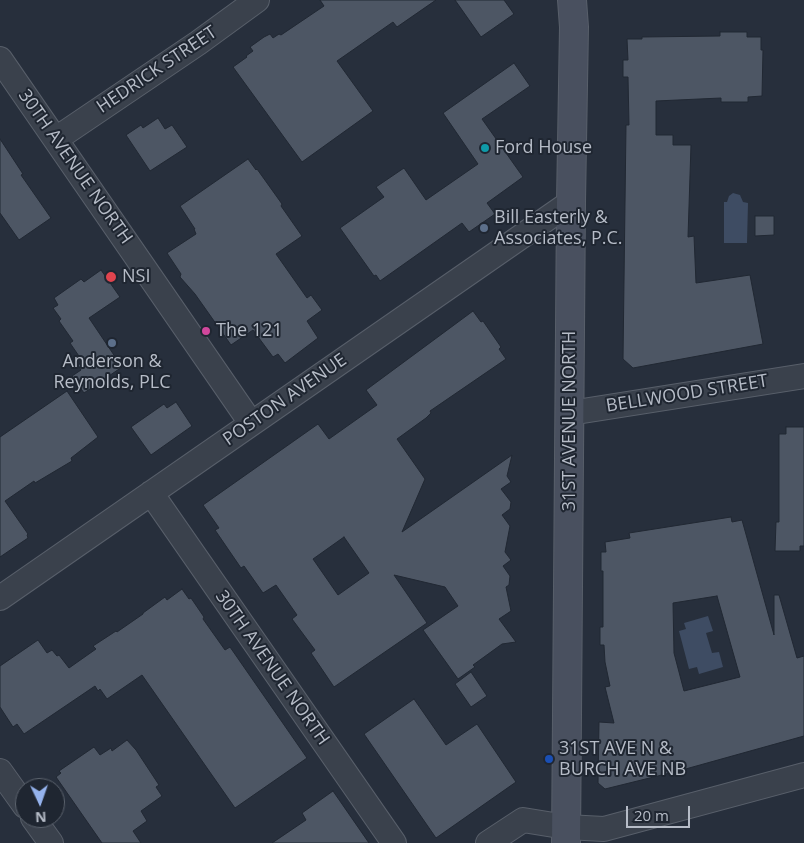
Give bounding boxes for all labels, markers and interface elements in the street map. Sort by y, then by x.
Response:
street label: HEDRICK STREET [93,22,221,118]
street label: 30TH AVENUE NORTH [13,86,137,248]
place label: Ford House [495,137,592,159]
marker: Ford House [479,142,491,154]
place label: Bill Easterly & Associates, P.C. [494,207,623,250]
marker: Bill Easterly & Associates, P.C. [478,222,490,234]
place label: NSI [122,266,150,288]
marker: NSI [104,270,118,284]
place label: The 121 [216,320,283,342]
marker: The 121 [200,325,212,337]
street label: 31ST AVENUE NORTH [559,331,581,511]
marker: Anderson & Reynolds, PLC [106,337,118,349]
street label: POSTON AVENUE [219,349,351,451]
place label: Anderson & Reynolds, PLC [53,351,171,394]
street label: BELLWOOD STREET [605,371,769,417]
street label: 30TH AVENUE NORTH [210,587,334,749]
place label: 31ST AVE N & BURCH AVE NB [559,738,686,781]
marker: 31ST AVE N & BURCH AVE NB [543,753,555,765]
north arrow [15,778,65,828]
scale bar [629,796,693,828]
text: 20 m [634,805,669,825]
text: N [35,808,47,827]

